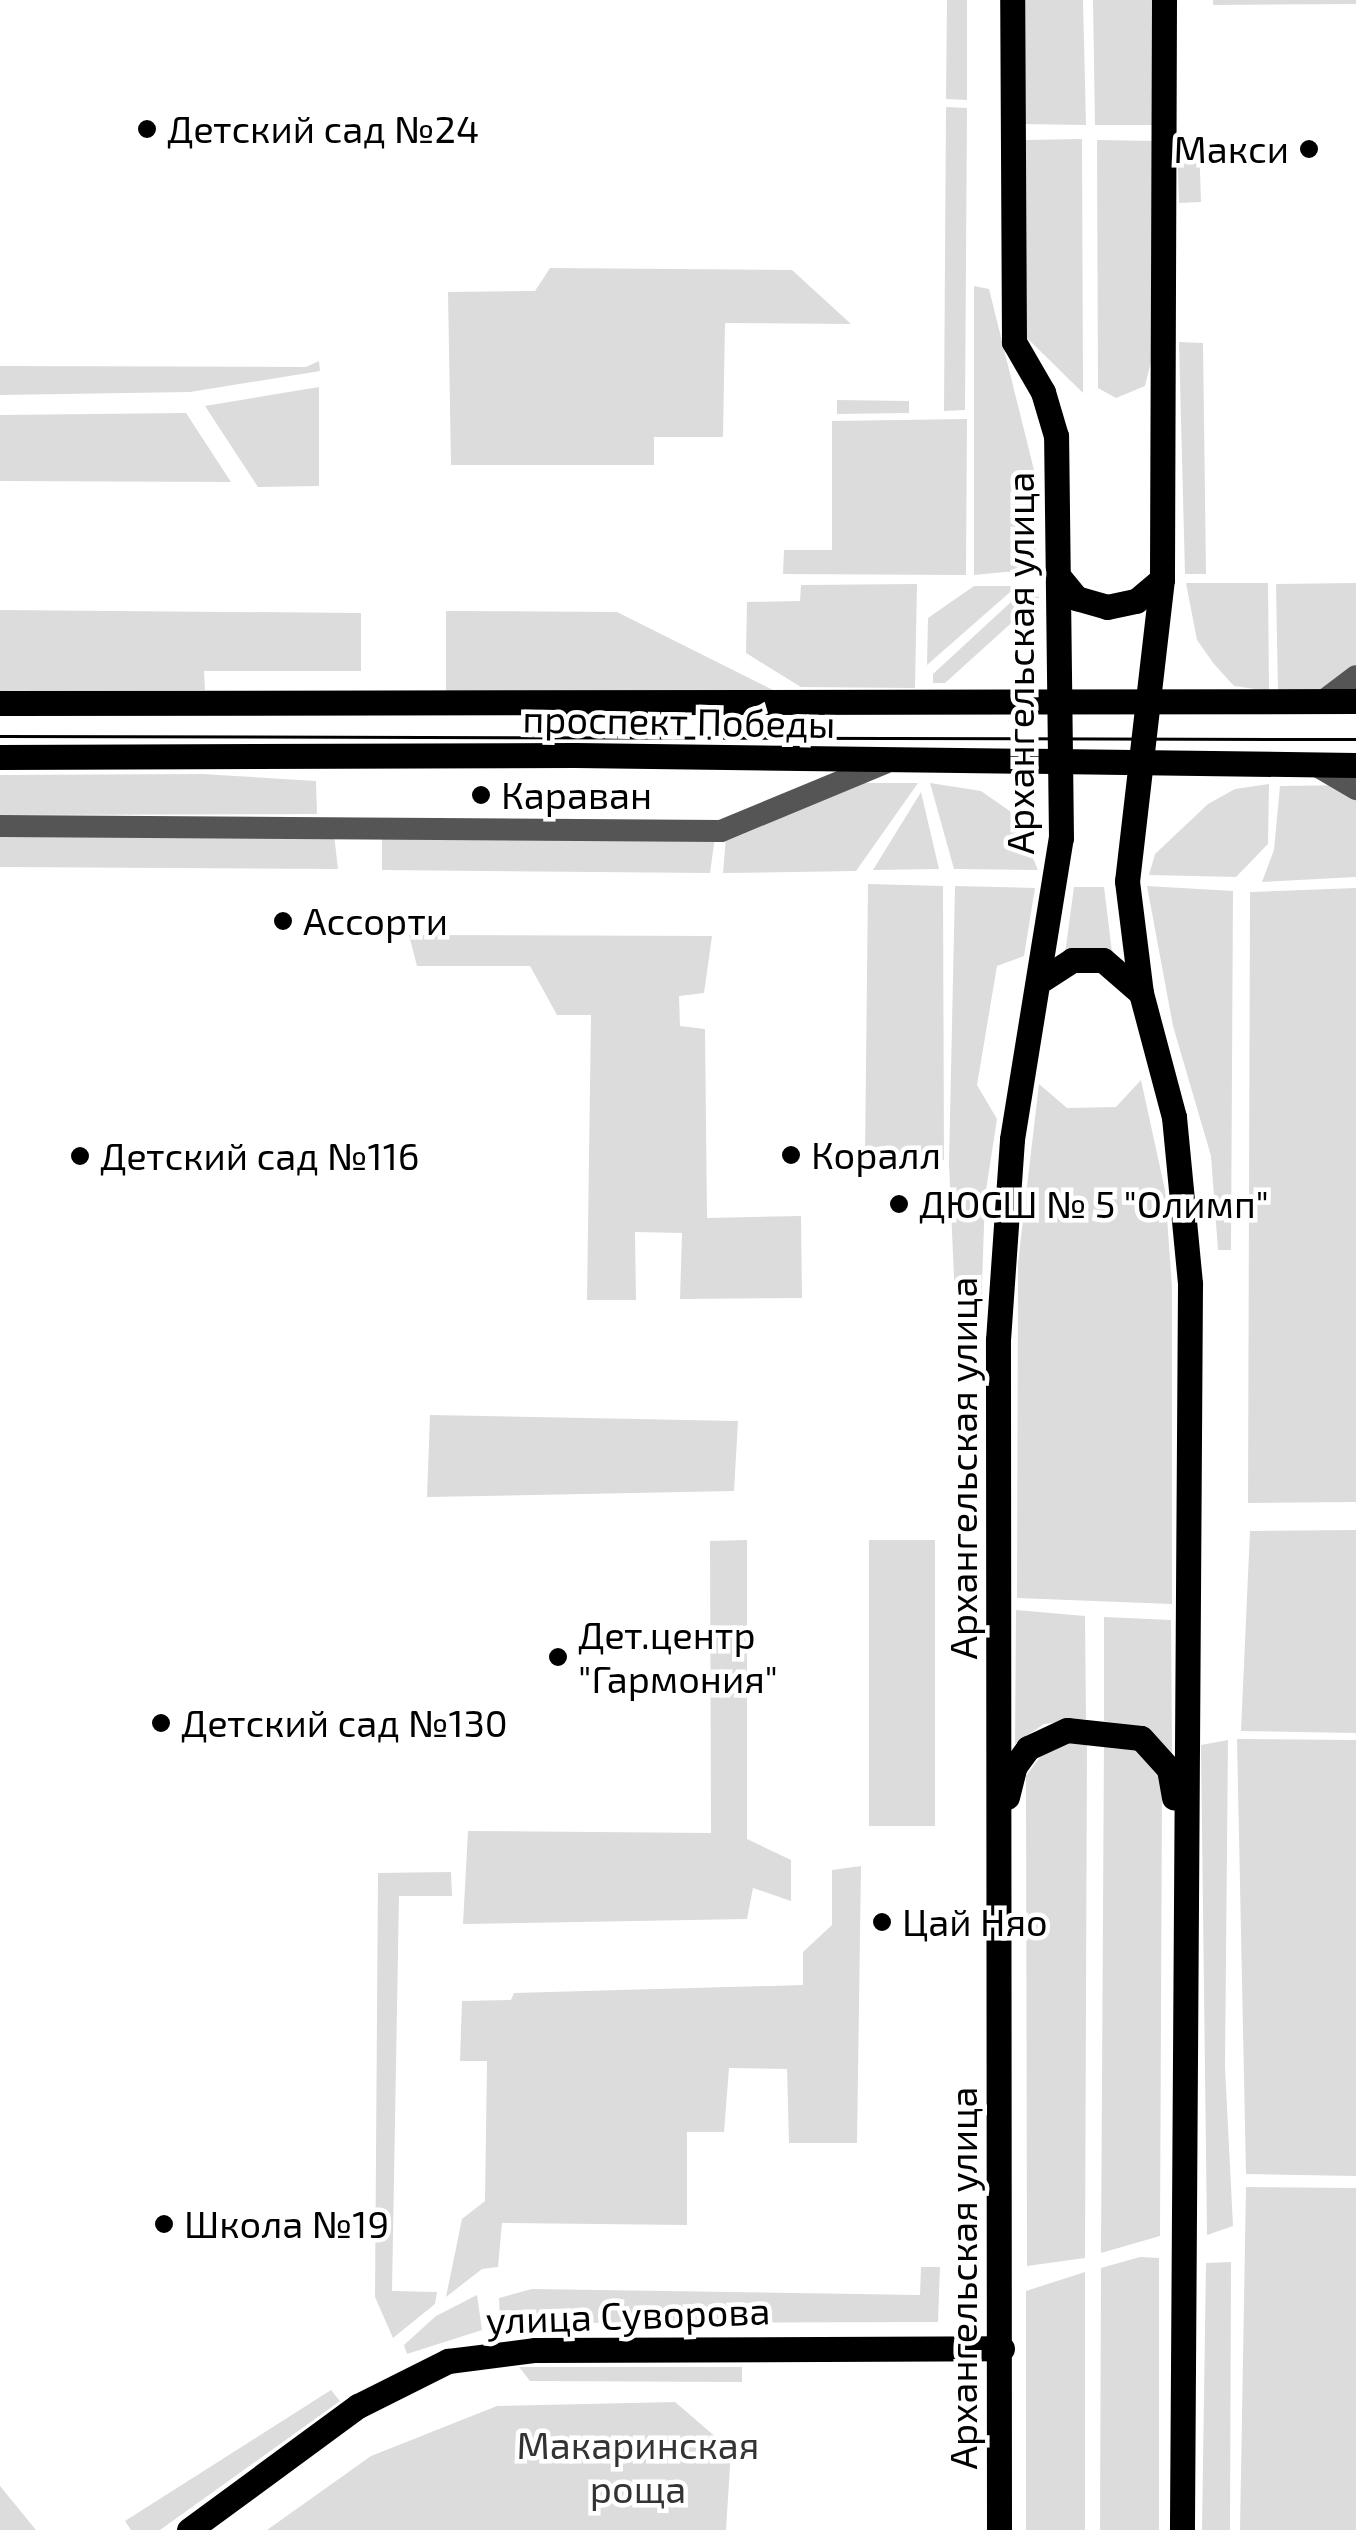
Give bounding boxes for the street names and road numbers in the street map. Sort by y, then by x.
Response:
street label: Архангельская улица [997,471,1043,855]
street label: проспект Победы [522,695,836,747]
street label: Архангельская улица [940,1276,986,1660]
street label: Архангельская улица [940,2086,986,2470]
street label: улица Суворова [485,2287,771,2343]

